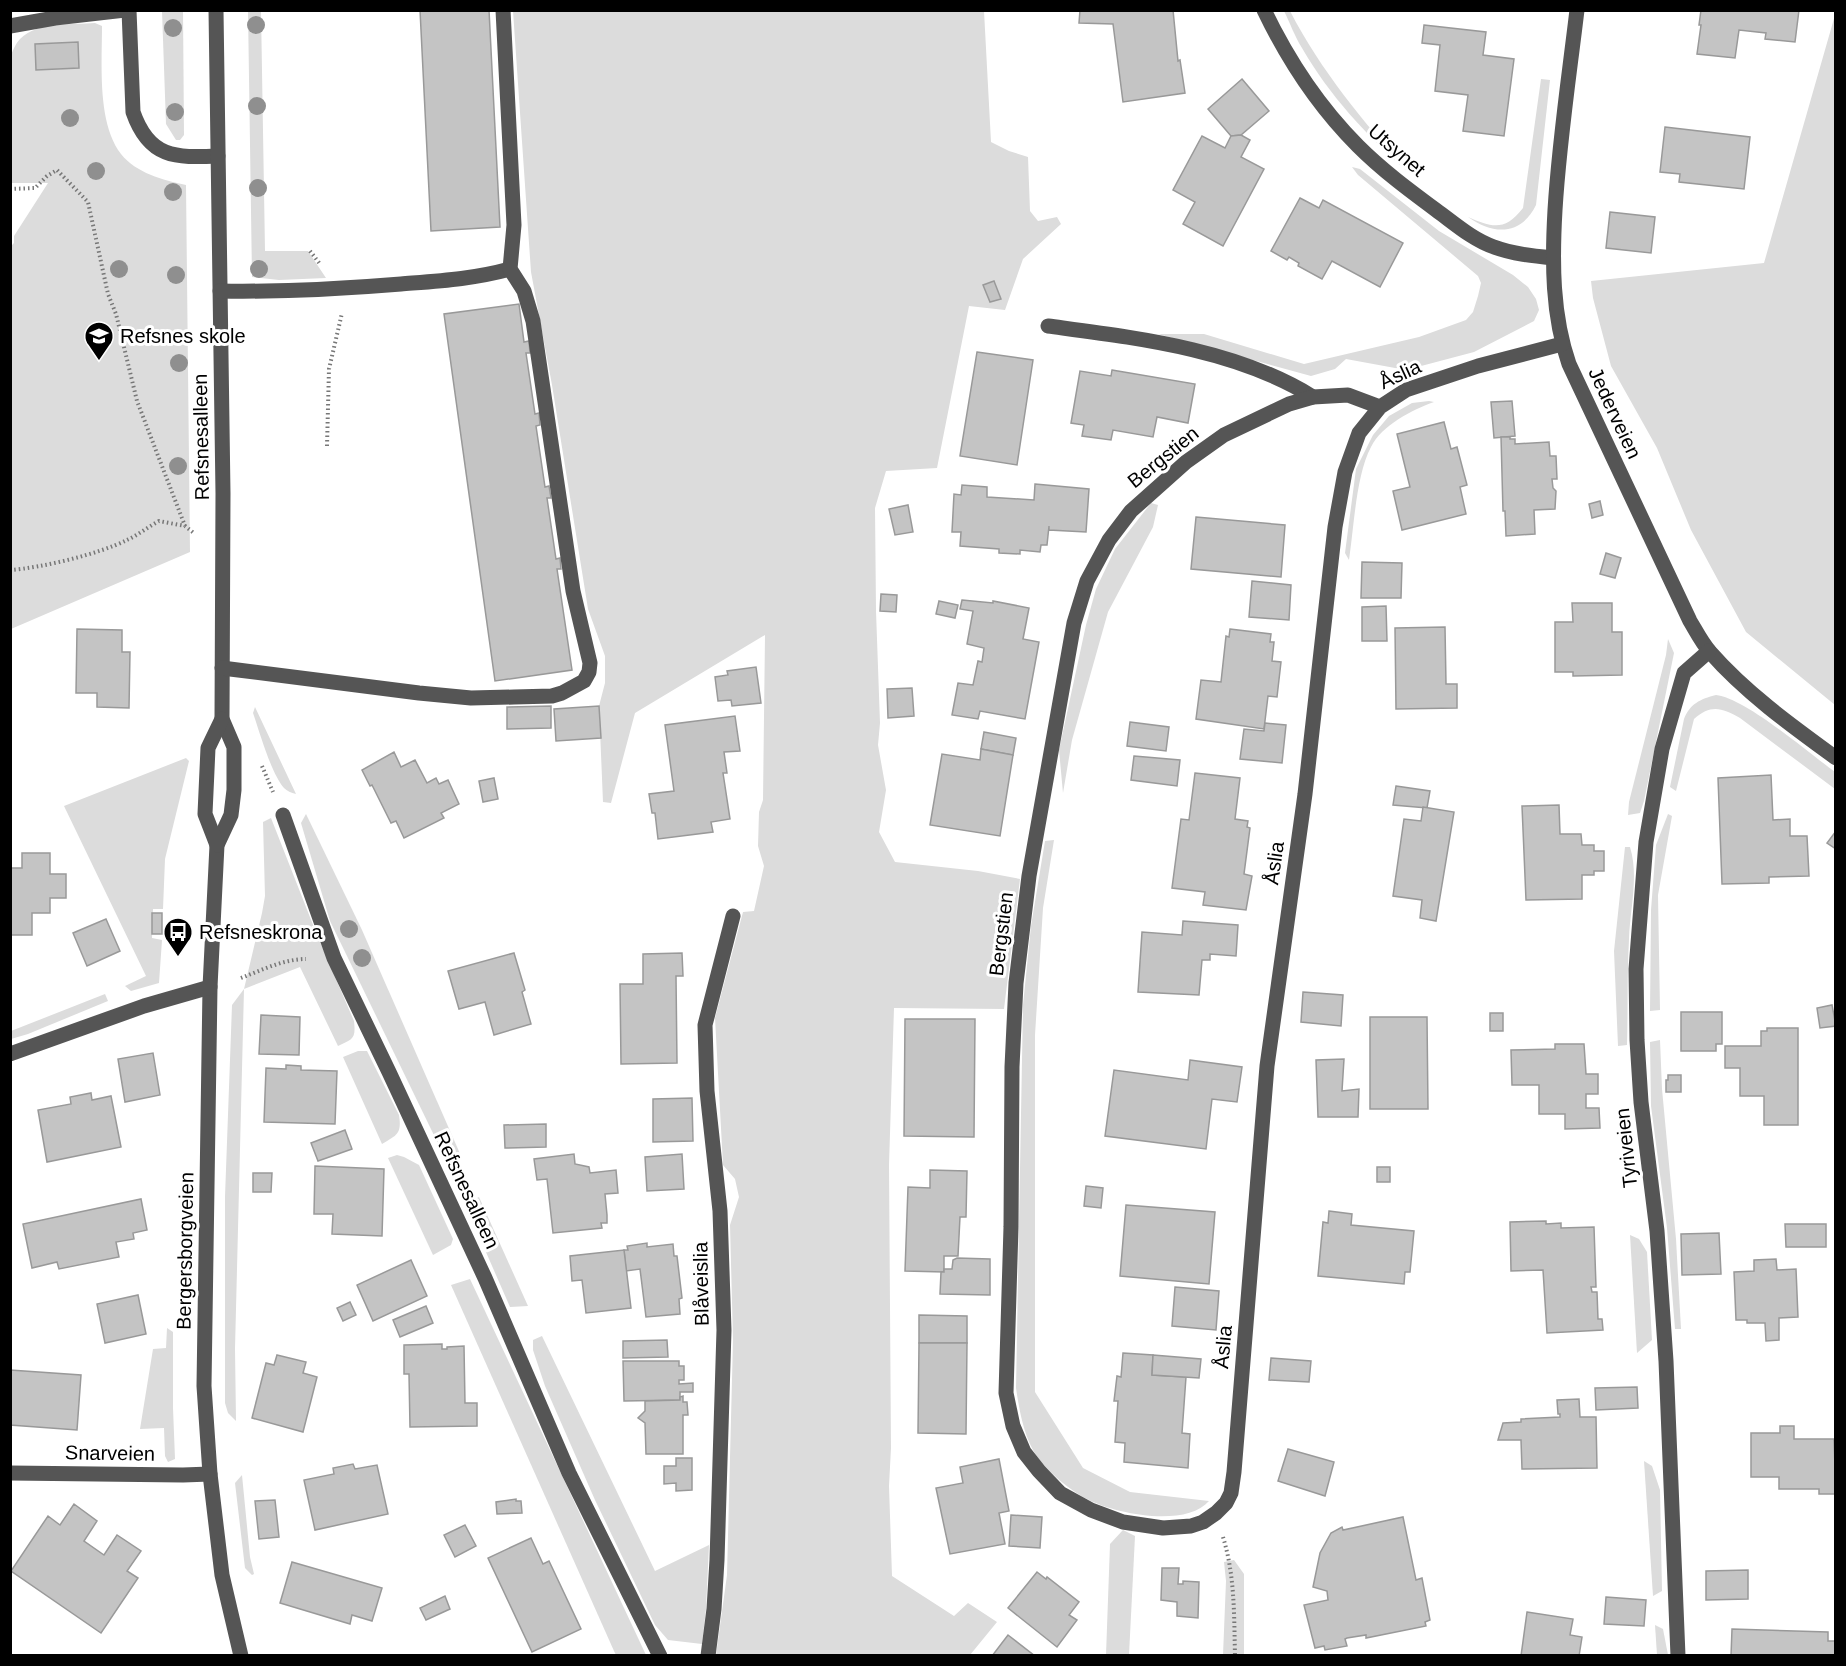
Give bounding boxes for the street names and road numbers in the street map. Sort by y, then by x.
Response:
street label: Utsynet [1364,119,1430,181]
street label: Åslia [1376,355,1425,393]
street label: Jederveien [1584,364,1646,462]
street label: Refsnesalleen [189,373,213,501]
street label: Bergstien [1123,422,1203,492]
street label: Åslia [1260,839,1288,886]
street label: Bergstien [985,891,1017,977]
street label: Tyriveien [1611,1107,1641,1189]
street label: Refsnesalleen [430,1128,504,1252]
street label: Bergersborgveien [173,1172,197,1330]
street label: Blåveislia [689,1241,713,1326]
street label: Åslia [1210,1324,1236,1370]
street label: Snarveien [65,1441,155,1465]

